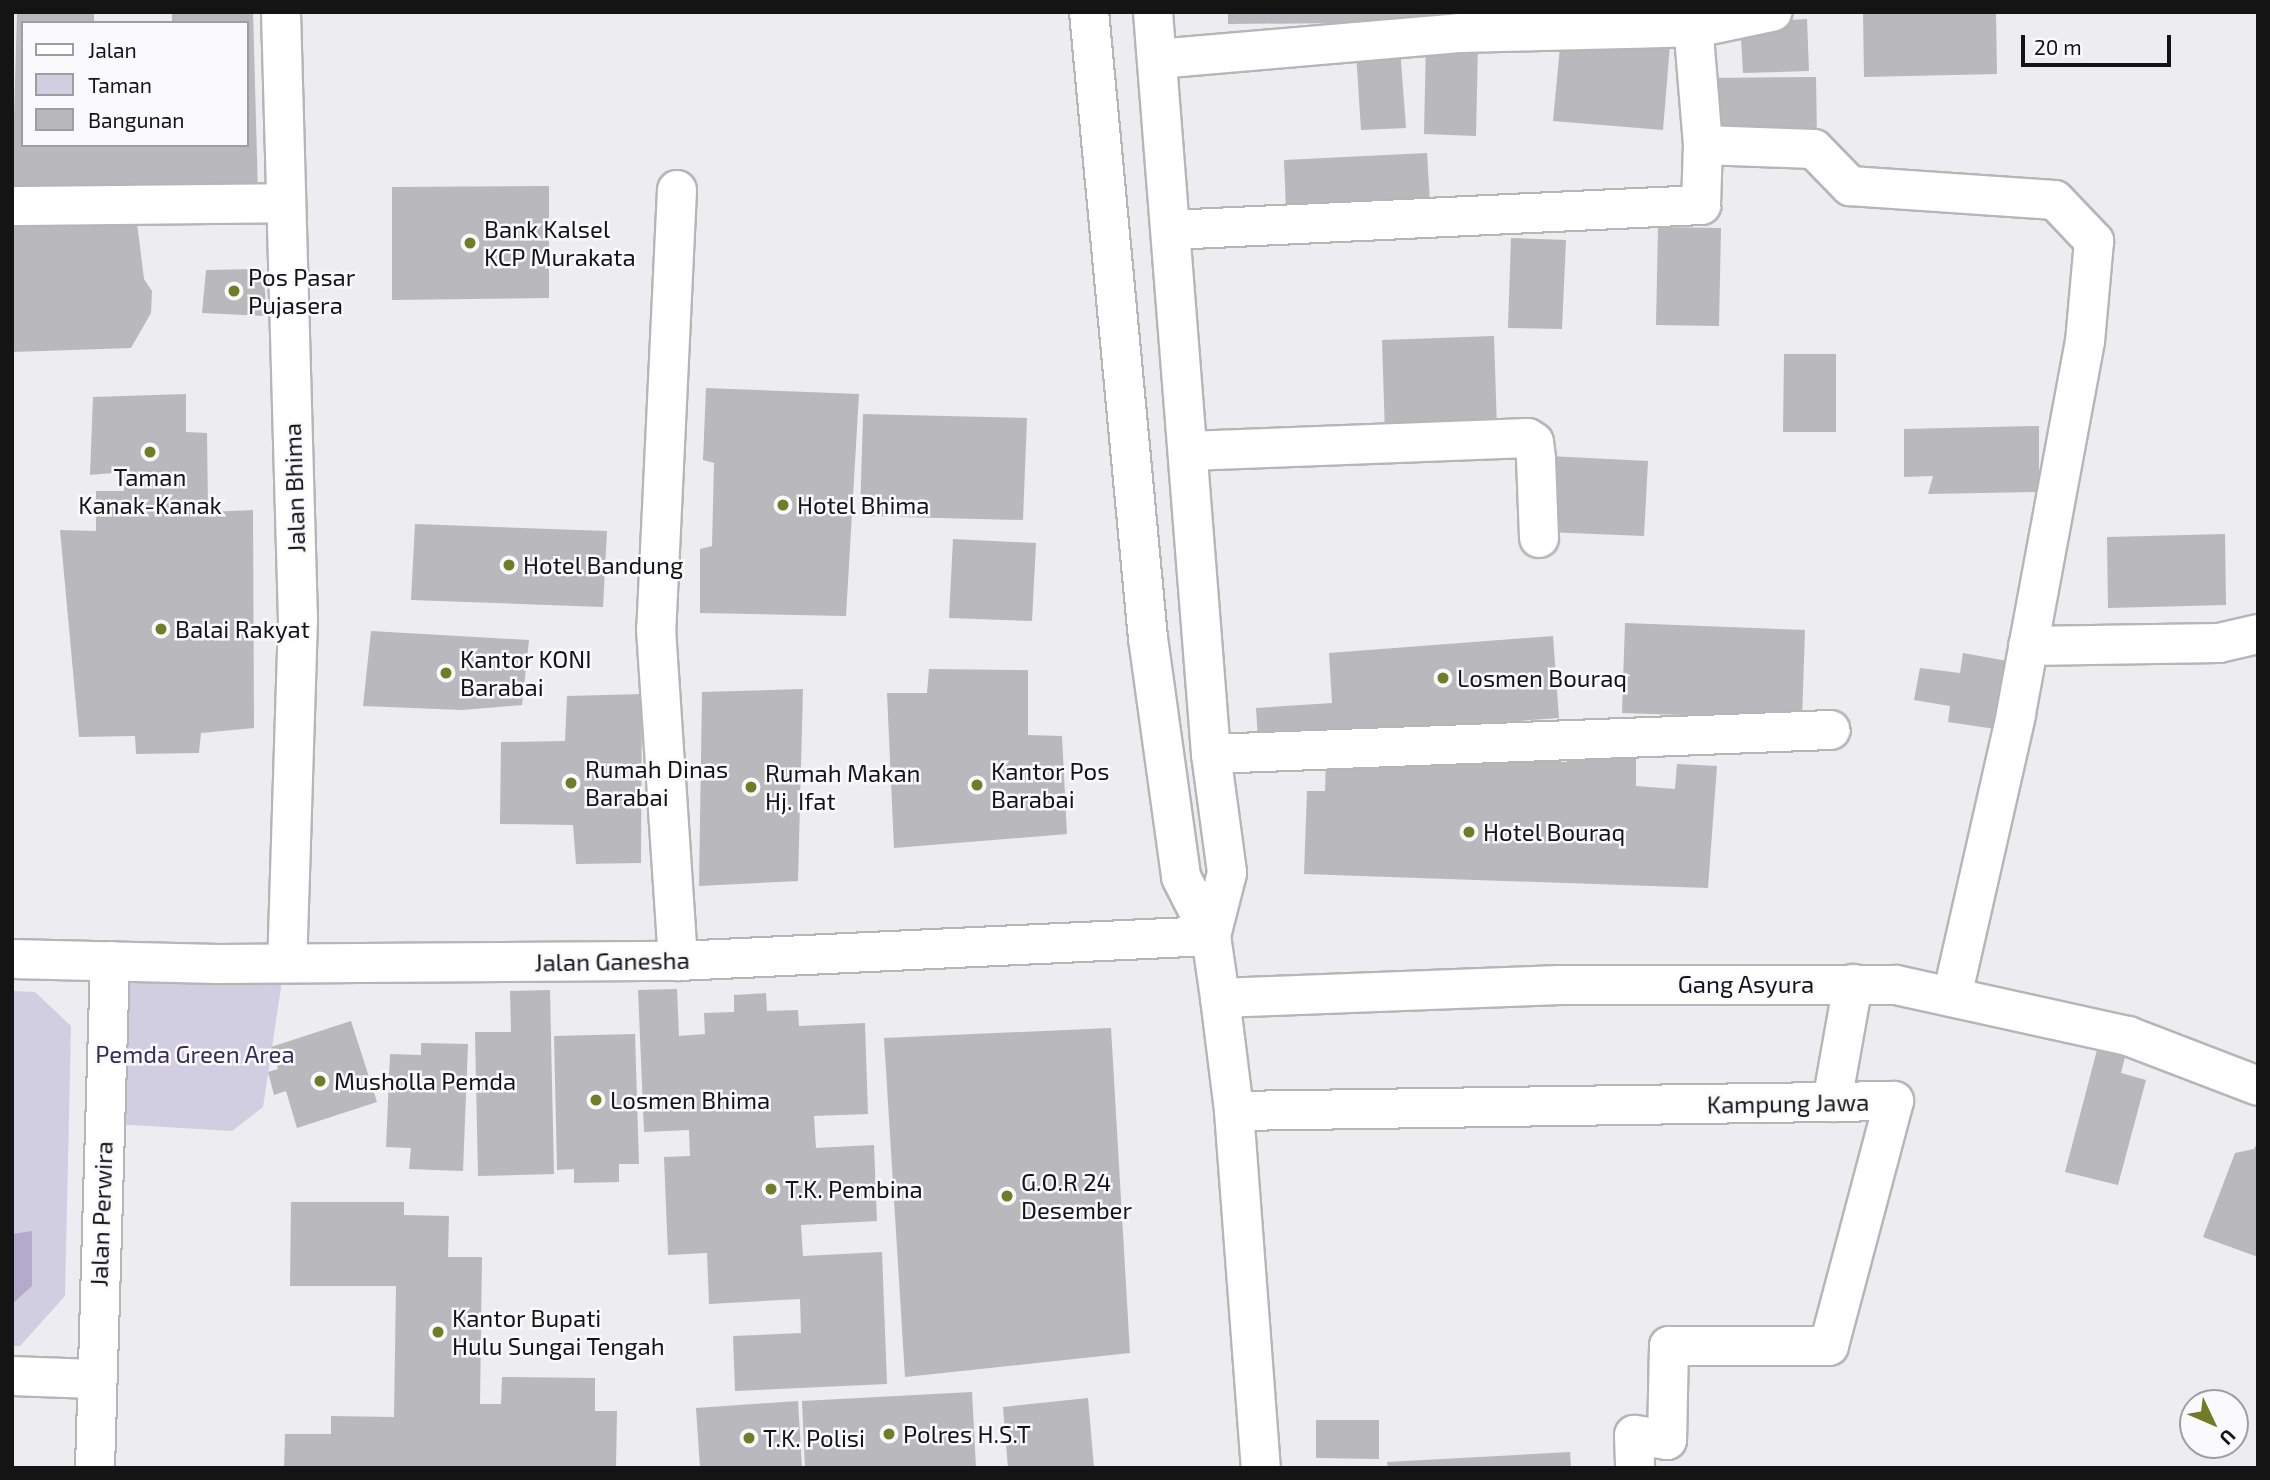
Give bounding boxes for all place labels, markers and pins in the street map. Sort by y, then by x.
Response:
place label: Bank Kalsel KCP Murakata [484,215,636,271]
marker: Bank Kalsel KCP Murakata [462,235,478,251]
place label: Pos Pasar Pujasera [248,263,355,319]
marker: Pos Pasar Pujasera [226,283,242,299]
marker: Taman Kanak-Kanak [142,444,158,460]
place label: Taman Kanak-Kanak [78,463,222,519]
place label: Hotel Bhima [797,491,930,519]
marker: Hotel Bhima [775,497,791,513]
place label: Hotel Bandung [523,551,684,579]
marker: Hotel Bandung [501,557,517,573]
place label: Balai Rakyat [175,615,310,643]
marker: Balai Rakyat [153,621,169,637]
place label: Kantor KONI Barabai [460,645,592,701]
place label: Losmen Bouraq [1457,664,1627,692]
marker: Kantor KONI Barabai [438,665,454,681]
marker: Losmen Bouraq [1435,670,1451,686]
place label: Rumah Dinas Barabai [585,755,728,811]
place label: Kantor Pos Barabai [991,757,1110,813]
place label: Rumah Makan Hj. Ifat [765,759,921,815]
marker: Rumah Dinas Barabai [563,775,579,791]
marker: Kantor Pos Barabai [969,777,985,793]
marker: Rumah Makan Hj. Ifat [743,779,759,795]
place label: Hotel Bouraq [1483,818,1626,846]
marker: Hotel Bouraq [1461,824,1477,840]
place label: Musholla Pemda [334,1067,516,1095]
marker: Musholla Pemda [312,1073,328,1089]
place label: Losmen Bhima [610,1086,770,1114]
marker: Losmen Bhima [588,1092,604,1108]
place label: G.O.R 24 Desember [1021,1168,1132,1224]
place label: T.K. Pembina [785,1175,923,1203]
marker: T.K. Pembina [763,1181,779,1197]
marker: G.O.R 24 Desember [999,1188,1015,1204]
place label: Kantor Bupati Hulu Sungai Tengah [452,1304,665,1360]
marker: Kantor Bupati Hulu Sungai Tengah [430,1324,446,1340]
place label: Polres H.S.T [903,1420,1031,1448]
place label: T.K. Polisi [763,1424,865,1452]
marker: Polres H.S.T [881,1426,897,1442]
marker: T.K. Polisi [741,1430,757,1446]

